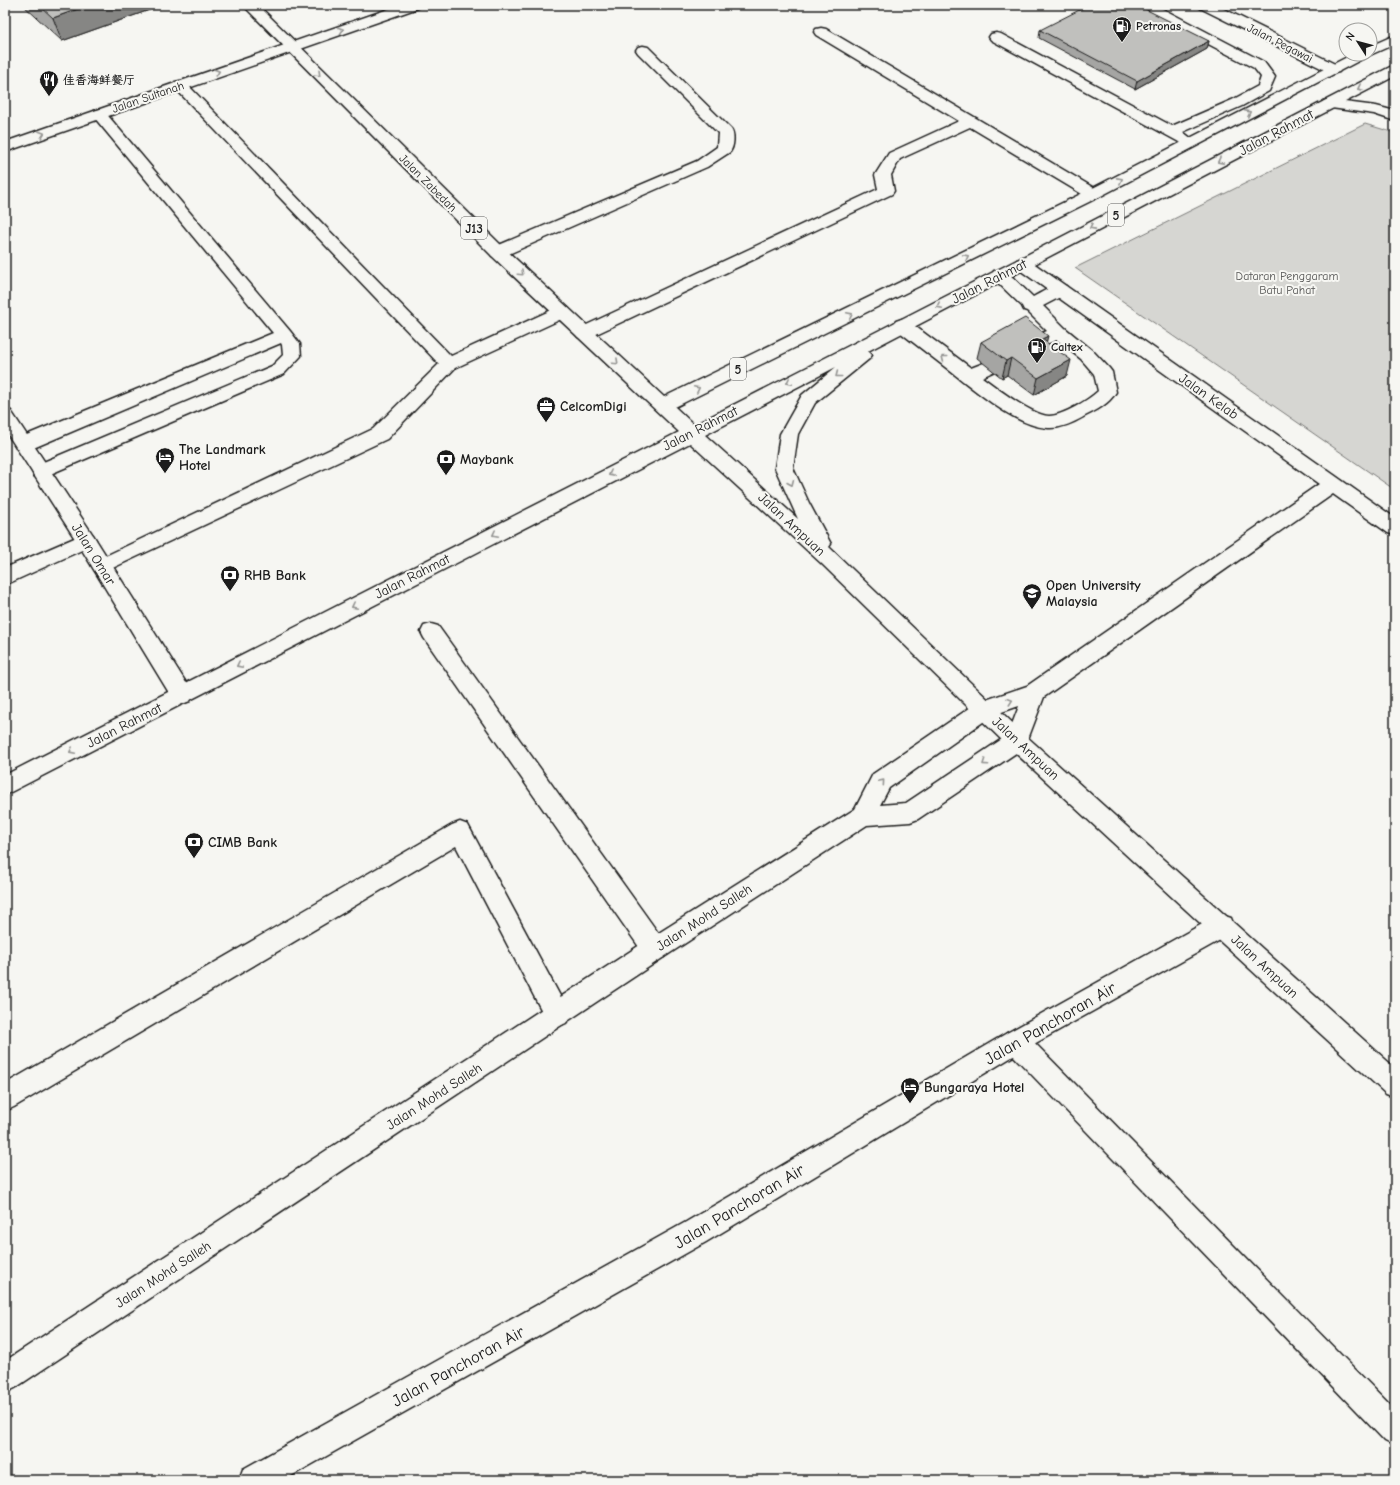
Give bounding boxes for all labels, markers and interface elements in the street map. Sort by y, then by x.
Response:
fuel station icon: Petronas [1111,15,1133,43]
place label: Petronas [1136,19,1181,33]
street label: Jalan Pegawai [1245,20,1315,66]
north arrow [1338,22,1378,62]
one-way arrow [337,26,344,35]
text: N [1343,30,1358,43]
restaurant icon: 佳香海鲜餐厅 [38,69,60,97]
one-way arrow [214,69,221,77]
one-way arrow [313,69,321,77]
place label: 佳香海鲜餐厅 [63,73,135,87]
street label: Jalan Sultanah [110,78,186,116]
one-way arrow [1357,83,1365,91]
street label: Jalan Rahmat [1236,105,1317,159]
one-way arrow [1243,111,1251,118]
one-way arrow [38,130,45,138]
street label: Jalan Zabedah [396,151,460,215]
one-way arrow [1217,156,1224,164]
one-way arrow [1116,177,1123,185]
road number: 5 [1108,204,1124,226]
road number: J13 [461,217,487,239]
one-way arrow [1089,223,1097,230]
one-way arrow [962,254,969,262]
street label: Jalan Rahmat [949,255,1031,308]
one-way arrow [516,269,524,276]
park label: Dataran Penggaram Batu Pahat [1236,269,1338,297]
one-way arrow [936,301,944,309]
one-way arrow [845,312,853,320]
fuel station icon: Caltex [1026,336,1048,364]
place label: Caltex [1051,340,1083,354]
one-way arrow [942,356,949,363]
one-way arrow [611,358,618,365]
road number: 5 [730,358,746,380]
one-way arrow [836,370,843,377]
street label: Jalan Kelab [1176,370,1242,423]
one-way arrow [786,378,794,385]
one-way arrow [693,386,700,394]
office icon: CelcomDigi [535,395,557,423]
place label: CelcomDigi [560,398,627,415]
street label: Jalan Rahmat [660,402,742,455]
place label: The Landmark Hotel [179,441,266,474]
hotel icon: The Landmark Hotel [154,446,176,474]
bank icon: Maybank [435,448,457,476]
place label: Maybank [460,451,514,468]
one-way arrow [607,470,615,477]
one-way arrow [786,479,794,487]
street label: Jalan Ampuan [755,489,829,560]
street label: Jalan Omar [68,520,119,589]
one-way arrow [492,529,499,537]
street label: Jalan Rahmat [372,550,454,603]
bank icon: RHB Bank [219,564,241,592]
place label: RHB Bank [244,567,306,584]
place label: Open University Malaysia [1046,577,1141,610]
school or university icon: Open University Malaysia [1021,582,1043,610]
one-way arrow [351,601,359,609]
one-way arrow [236,661,243,668]
one-way arrow [1007,697,1014,705]
street label: Jalan Rahmat [84,699,166,752]
street label: Jalan Ampuan [989,713,1063,784]
one-way arrow [69,746,77,754]
one-way arrow [982,758,989,765]
one-way arrow [877,779,884,787]
bank icon: CIMB Bank [183,831,205,859]
place label: CIMB Bank [208,834,277,851]
street label: Jalan Mohd Salleh [653,880,755,955]
street label: Jalan Ampuan [1228,931,1302,1002]
street label: Jalan Panchoran Air [981,978,1119,1069]
street label: Jalan Mohd Salleh [383,1059,485,1134]
hotel icon: Bungaraya Hotel [899,1076,921,1104]
place label: Bungaraya Hotel [924,1079,1024,1096]
street label: Jalan Panchoran Air [671,1160,808,1253]
street label: Jalan Mohd Salleh [112,1237,214,1312]
street label: Jalan Panchoran Air [389,1322,528,1411]

